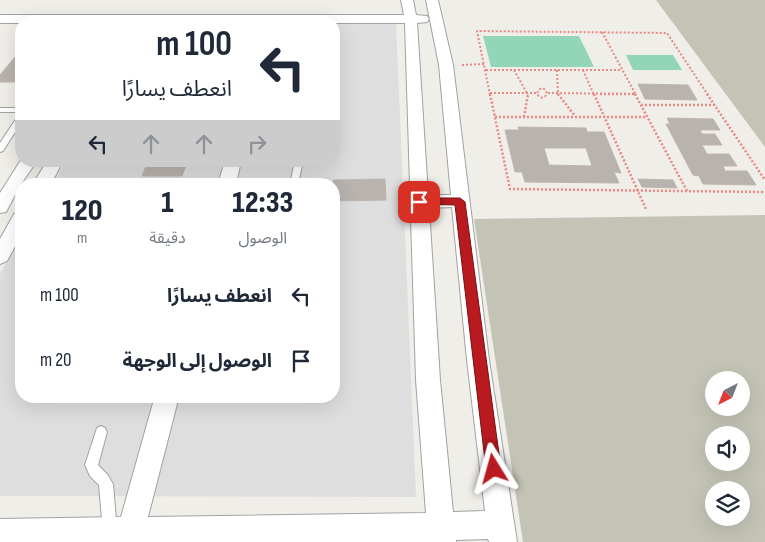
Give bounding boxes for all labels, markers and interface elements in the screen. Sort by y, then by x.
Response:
text: 100 m [156,23,232,66]
icon: left [250,35,315,100]
text: انعطف يسارًا [122,76,232,103]
icon: left [84,130,112,158]
icon: ahead [137,130,165,158]
icon: ahead [190,130,218,158]
icon: right [243,130,271,158]
pin [398,181,440,223]
text: 1 [161,185,174,221]
text: 12:33 [232,185,293,221]
icon: arrive [405,188,433,216]
text: 120 [62,193,103,229]
text: m [77,229,87,248]
text: دقيقة [149,229,186,248]
text: الوصول [239,229,287,248]
icon: left [287,282,315,310]
text: 100 m [40,284,79,307]
text: انعطف يسارًا [167,285,272,308]
icon: arrive [287,347,315,375]
text: 20 m [40,349,72,372]
text: الوصول إلى الوجهة [123,350,272,373]
north arrow [705,371,750,416]
map controls [705,371,750,526]
button: sound [705,426,750,471]
position arrow [467,442,519,494]
button: layers [705,481,750,526]

